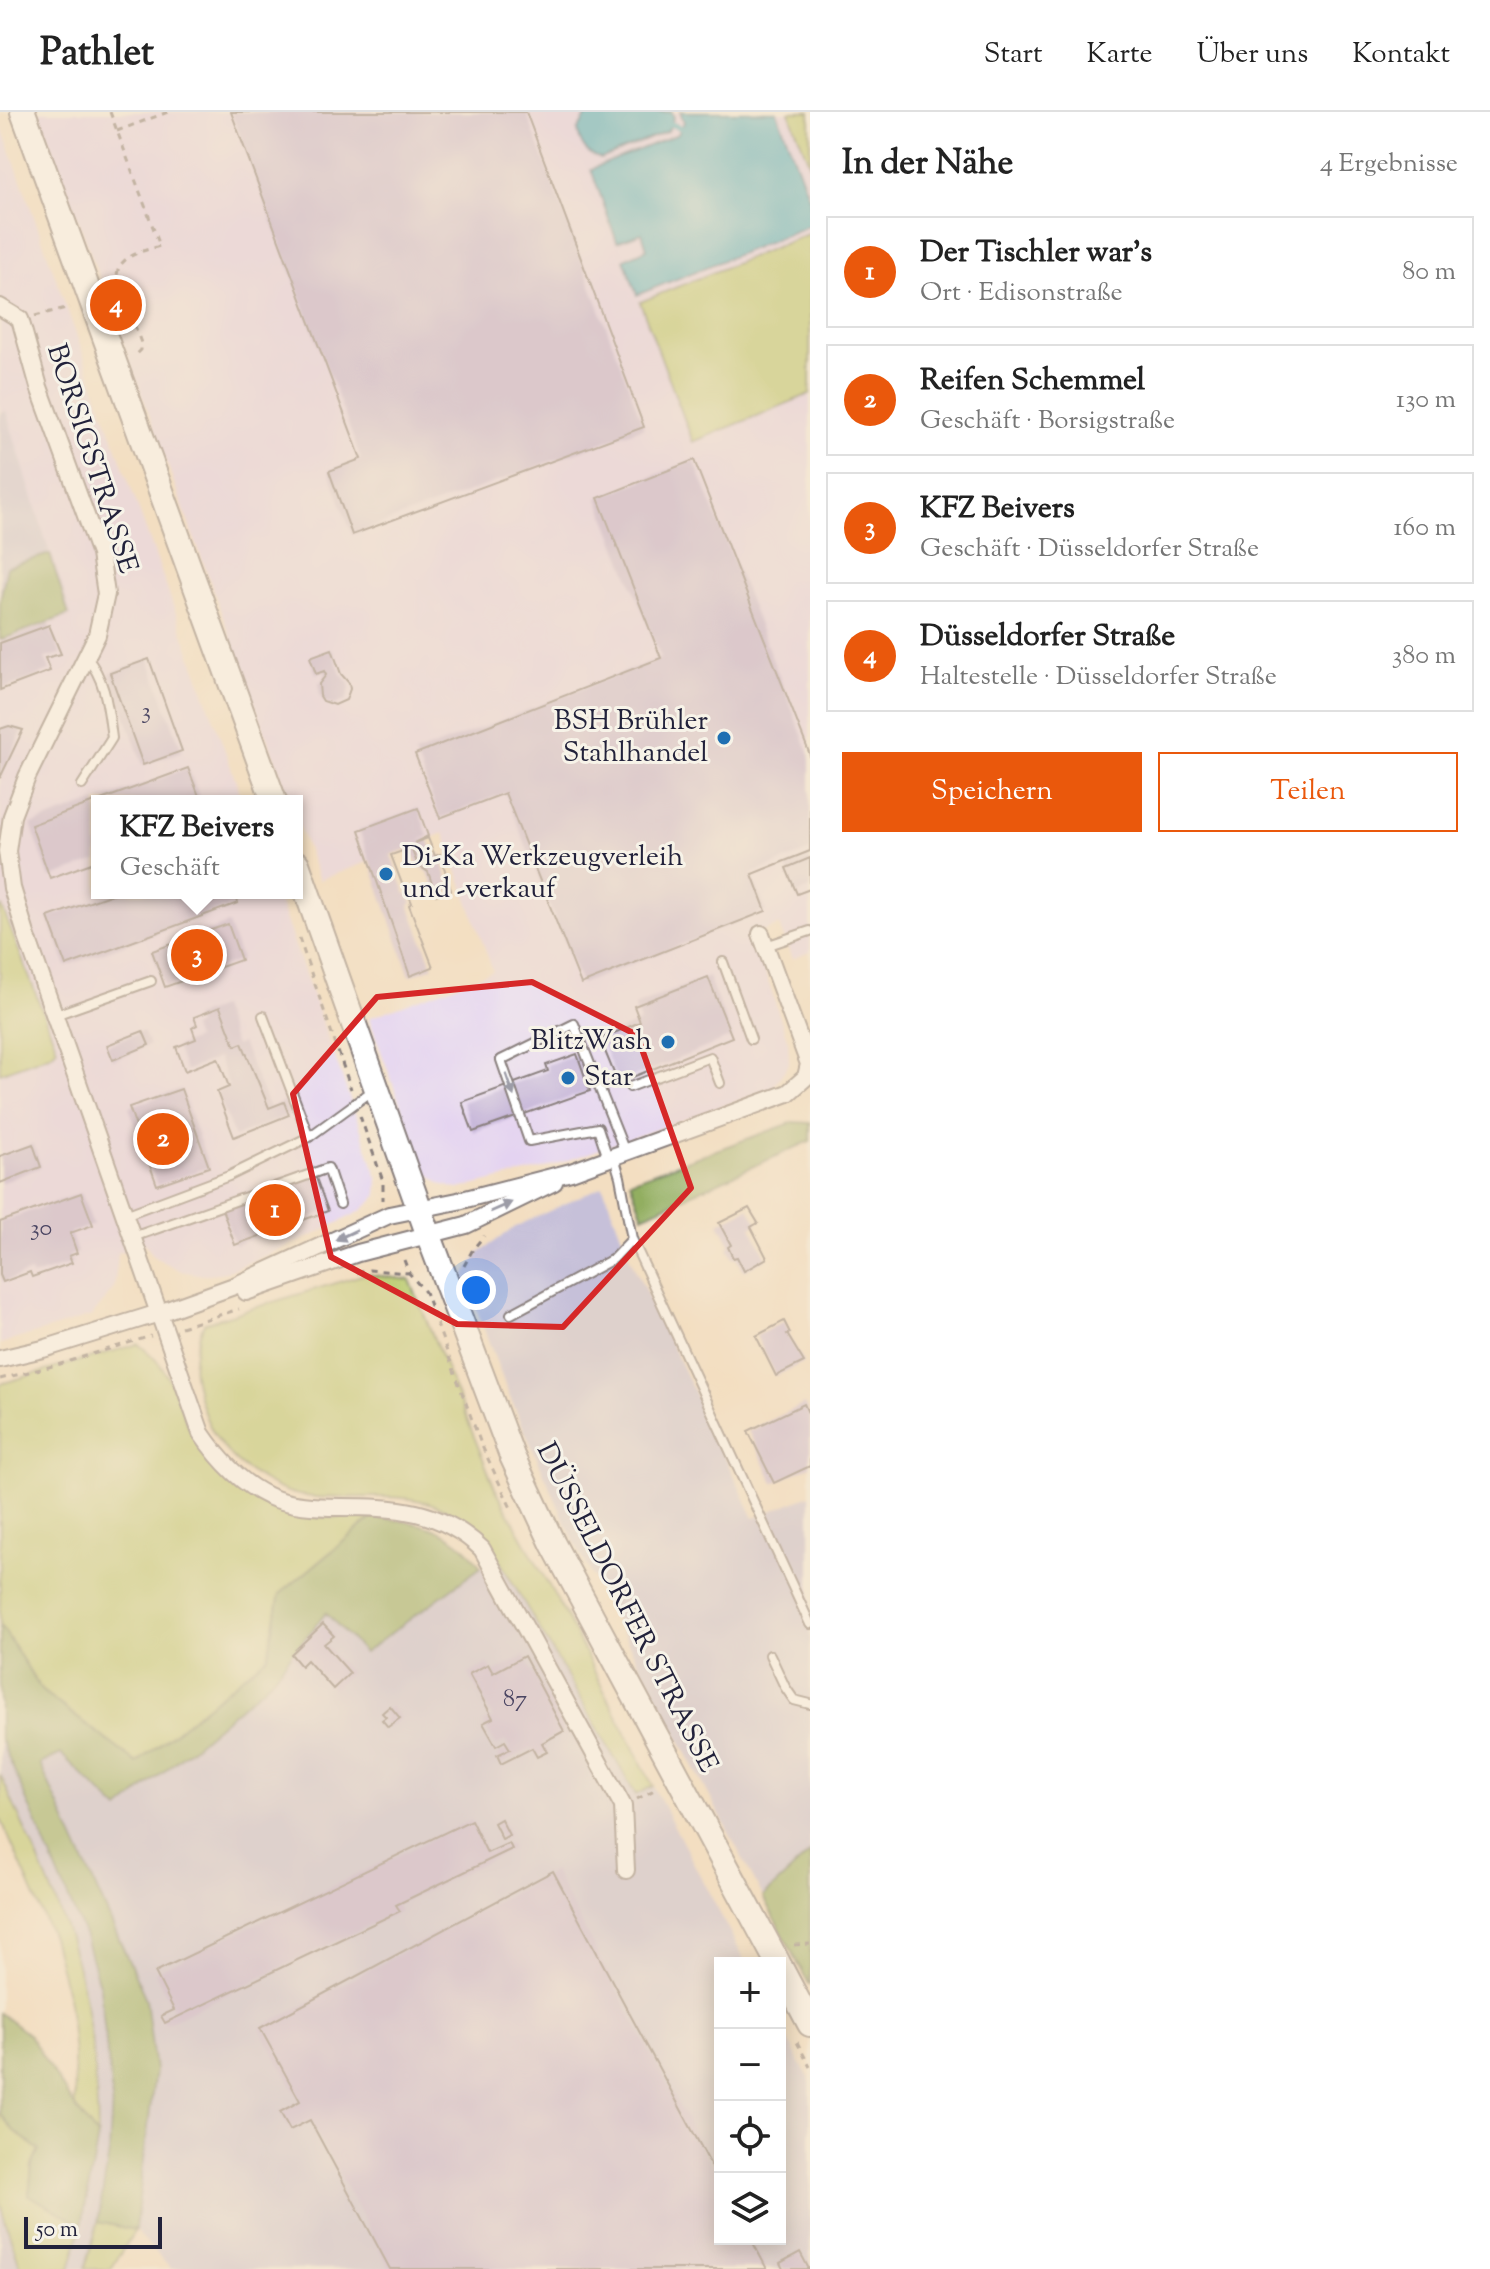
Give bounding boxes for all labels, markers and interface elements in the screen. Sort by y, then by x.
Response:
text: Pathlet [40,28,154,82]
text: Start [984,35,1043,75]
text: Karte [1087,35,1153,75]
text: Über uns [1197,35,1308,75]
text: Kontakt [1352,35,1450,75]
text: In der Nähe [842,140,1013,189]
text: 4 Ergebnisse [1320,146,1458,183]
text: Der Tischler war's [920,232,1152,275]
text: 1 [866,254,874,291]
text: 80 m [1402,254,1456,291]
pin: 4 [90,275,142,335]
text: Ort · Edisonstraße [920,275,1123,312]
street label: BORSIGSTRASSE [35,339,147,579]
text: Reifen Schemmel [920,360,1145,403]
text: 2 [864,382,876,419]
text: 130 m [1396,382,1456,419]
text: Geschäft · Borsigstraße [920,403,1175,440]
text: KFZ Beivers [920,488,1075,531]
text: 3 [865,510,875,547]
text: 160 m [1393,510,1456,547]
text: Geschäft · Düsseldorfer Straße [920,531,1259,568]
text: Düsseldorfer Straße [920,616,1175,659]
text: 4 [863,638,877,675]
text: 380 m [1392,638,1456,675]
text: Haltestelle · Düsseldorfer Straße [920,659,1277,696]
house number: 3 [141,695,151,729]
place label: BSH Brühler Stahlhandel [554,702,708,774]
marker: BSH Brühler Stahlhandel [715,729,733,747]
button: Speichern [842,752,1142,832]
button: Teilen [1158,752,1458,832]
popup [91,795,303,899]
text: KFZ Beivers [120,807,274,850]
place label: Di-Ka Werkzeugverleih und -verkauf [402,838,683,910]
text: Geschäft [120,850,220,887]
marker: Di-Ka Werkzeugverleih und -verkauf [377,865,395,883]
pin: 3 [171,925,223,985]
place label: BlitzWash [531,1022,652,1062]
marker: BlitzWash [659,1033,677,1051]
place label: Star [584,1058,634,1098]
marker: Star [559,1069,577,1087]
one-way arrow [504,1073,516,1097]
pin: 2 [137,1109,189,1169]
pin: 1 [249,1180,301,1240]
one-way arrow [489,1201,513,1214]
house number: 30 [30,1212,52,1246]
one-way arrow [335,1228,358,1242]
your location [456,1270,496,1310]
street label: DÜSSELDORFER STRASSE [525,1436,727,1780]
house number: 87 [503,1683,527,1717]
map controls [714,1957,786,2245]
button: + [714,1957,786,2029]
button: − [714,2029,786,2101]
button: locate [714,2101,786,2173]
button: layers [714,2173,786,2245]
scale bar [24,2213,162,2249]
text: 50 m [36,2215,78,2247]

